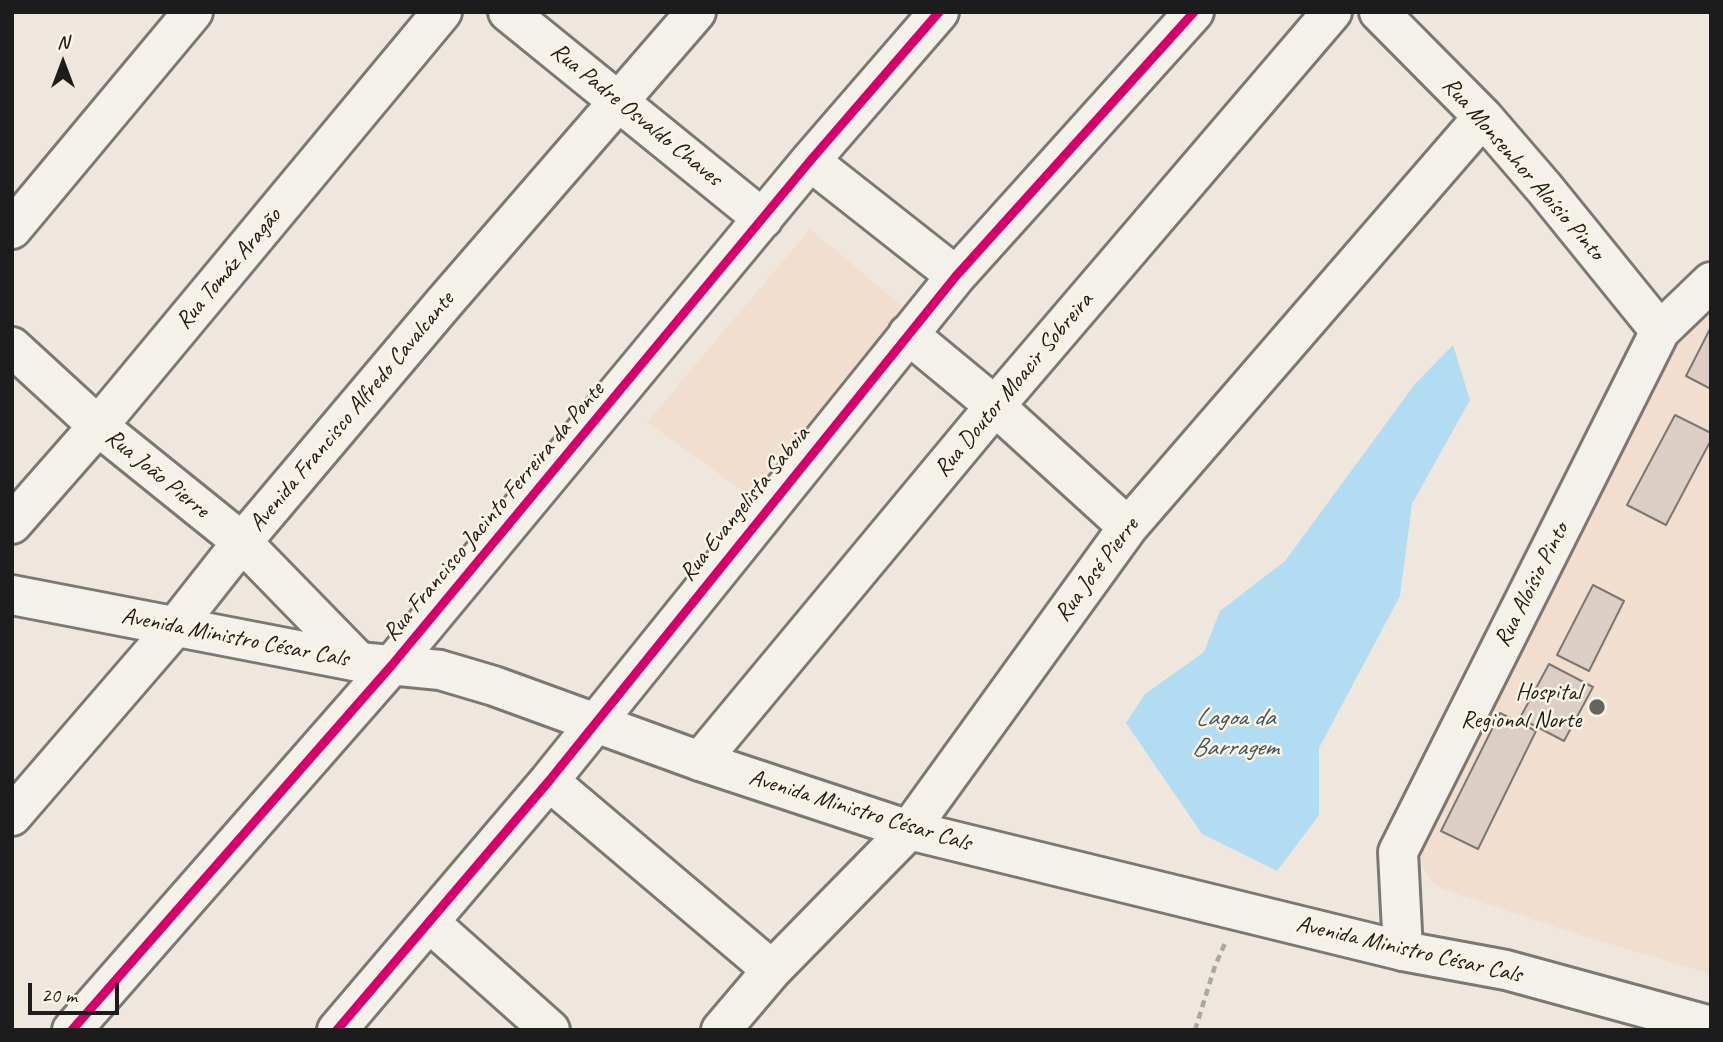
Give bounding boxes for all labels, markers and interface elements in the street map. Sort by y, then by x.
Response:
north arrow [28,28,98,98]
text: N [57,30,69,54]
street label: Rua Padre Osvaldo Chaves [544,37,728,193]
street label: Rua Monsenhor Aloísio Pinto [1436,72,1610,266]
street label: Rua Tomáz Aragão [170,203,288,335]
street label: Avenida Francisco Alfredo Cavalcante [243,286,461,538]
street label: Rua Doutor Moacir Sobreira [928,287,1100,483]
street label: Rua Francisco Jacinto Ferreira da Ponte [377,377,611,647]
street label: Rua Evangelista Saboia [674,421,816,587]
street label: Rua João Pierre [99,423,215,525]
street label: Rua José Pierre [1049,512,1145,628]
street label: Rua Aloísio Pinto [1488,518,1576,652]
street label: Avenida Ministro César Cals [119,602,351,674]
place label: Hospital Regional Norte [1461,679,1581,735]
marker: Hospital Regional Norte [1587,697,1607,717]
water label: Lagoa da Barragem [1192,702,1278,764]
street label: Avenida Ministro César Cals [745,764,975,858]
street label: Avenida Ministro César Cals [1293,910,1525,990]
scale bar [32,968,122,1012]
text: 20 m [41,982,77,1008]

